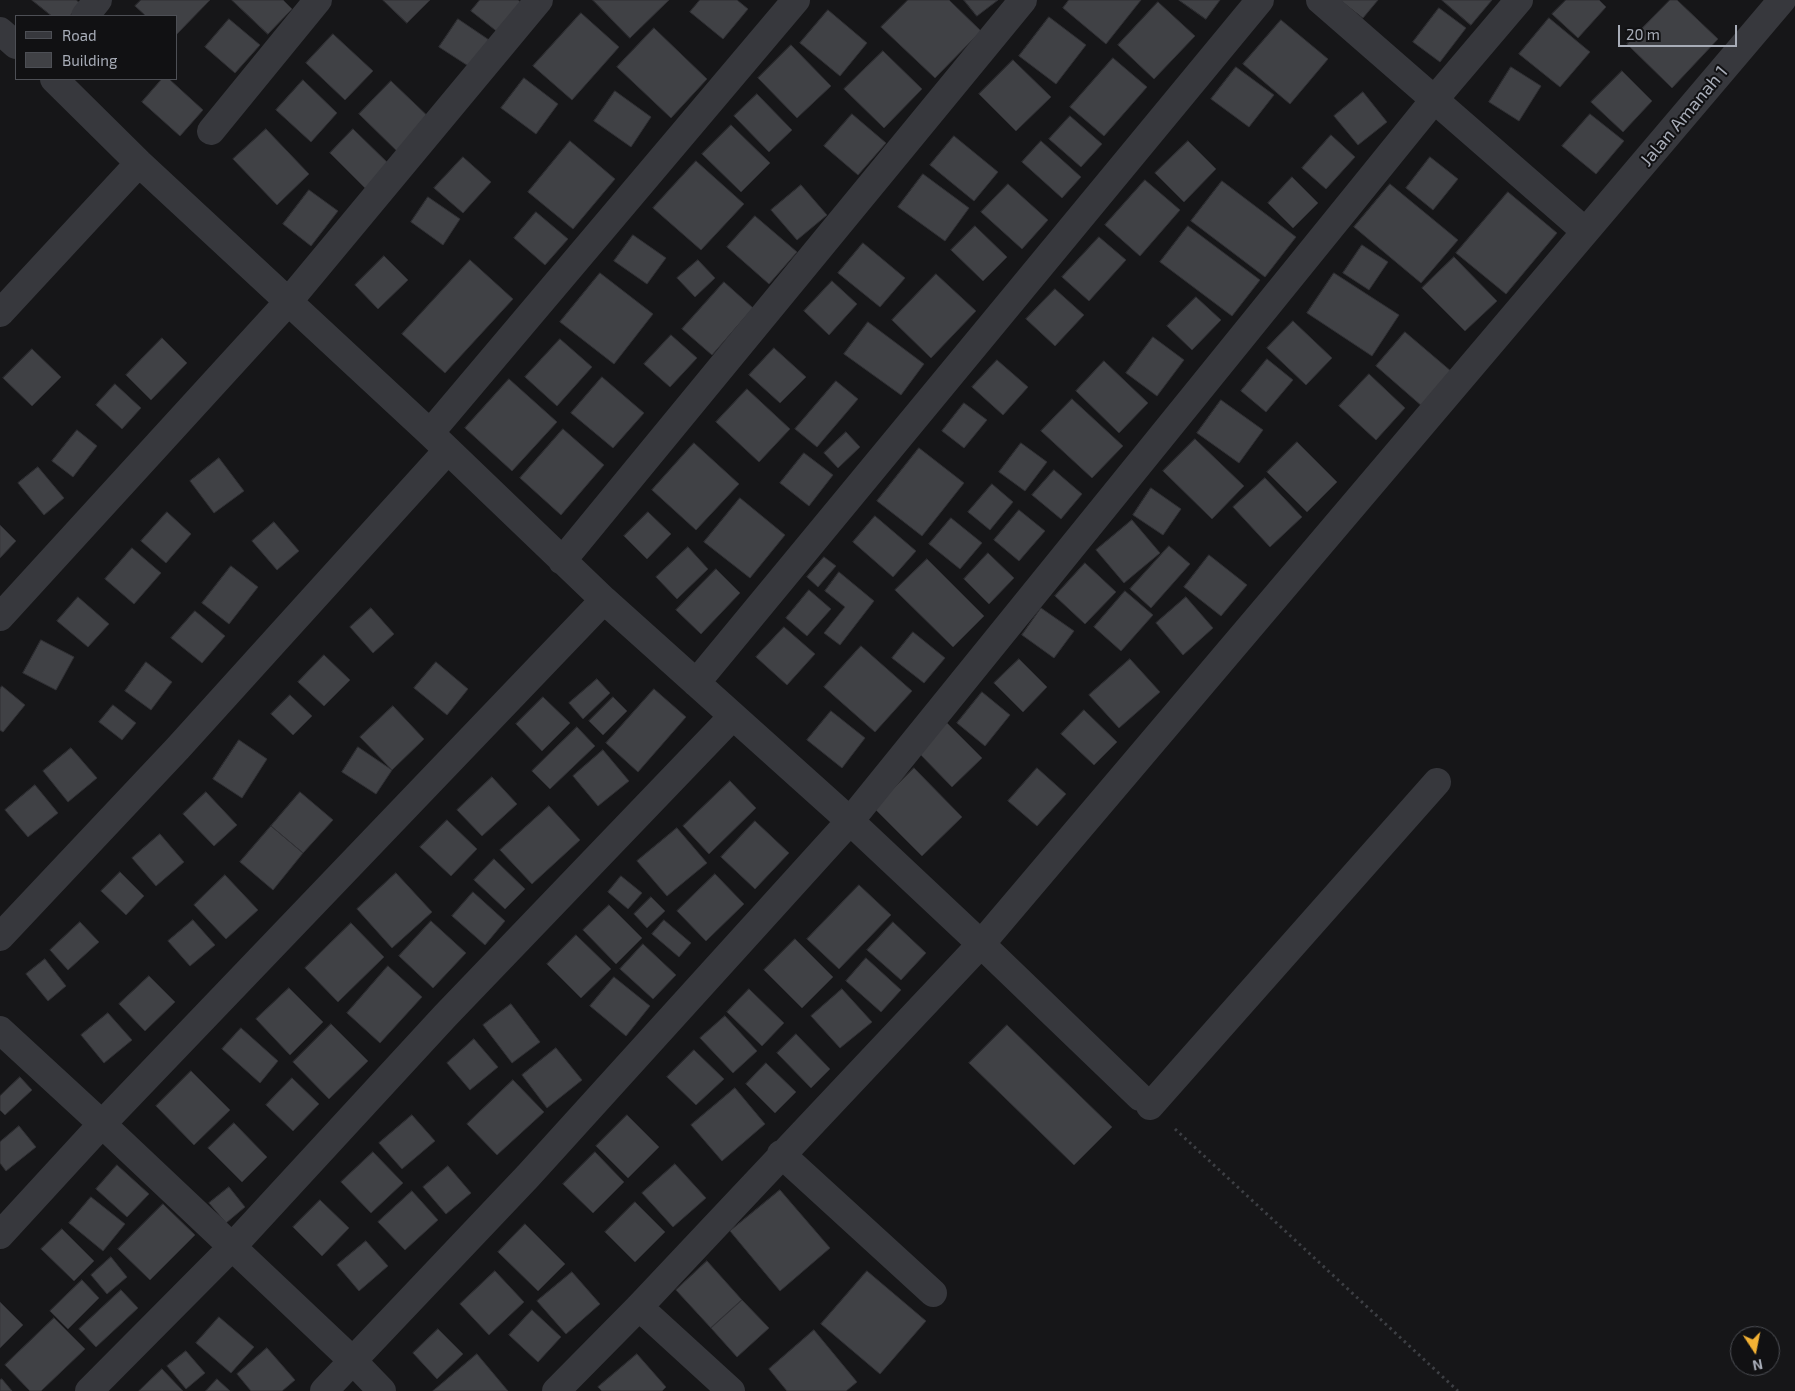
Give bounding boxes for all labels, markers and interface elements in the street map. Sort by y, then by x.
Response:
legend [15,15,178,80]
scale bar [1620,15,1739,47]
text: 20 m [1626,25,1660,43]
text: Road [62,26,97,44]
text: Building [62,51,117,69]
street label: Jalan Amanah 1 [1636,61,1732,171]
north arrow [1730,1326,1780,1376]
text: N [1751,1356,1764,1375]

